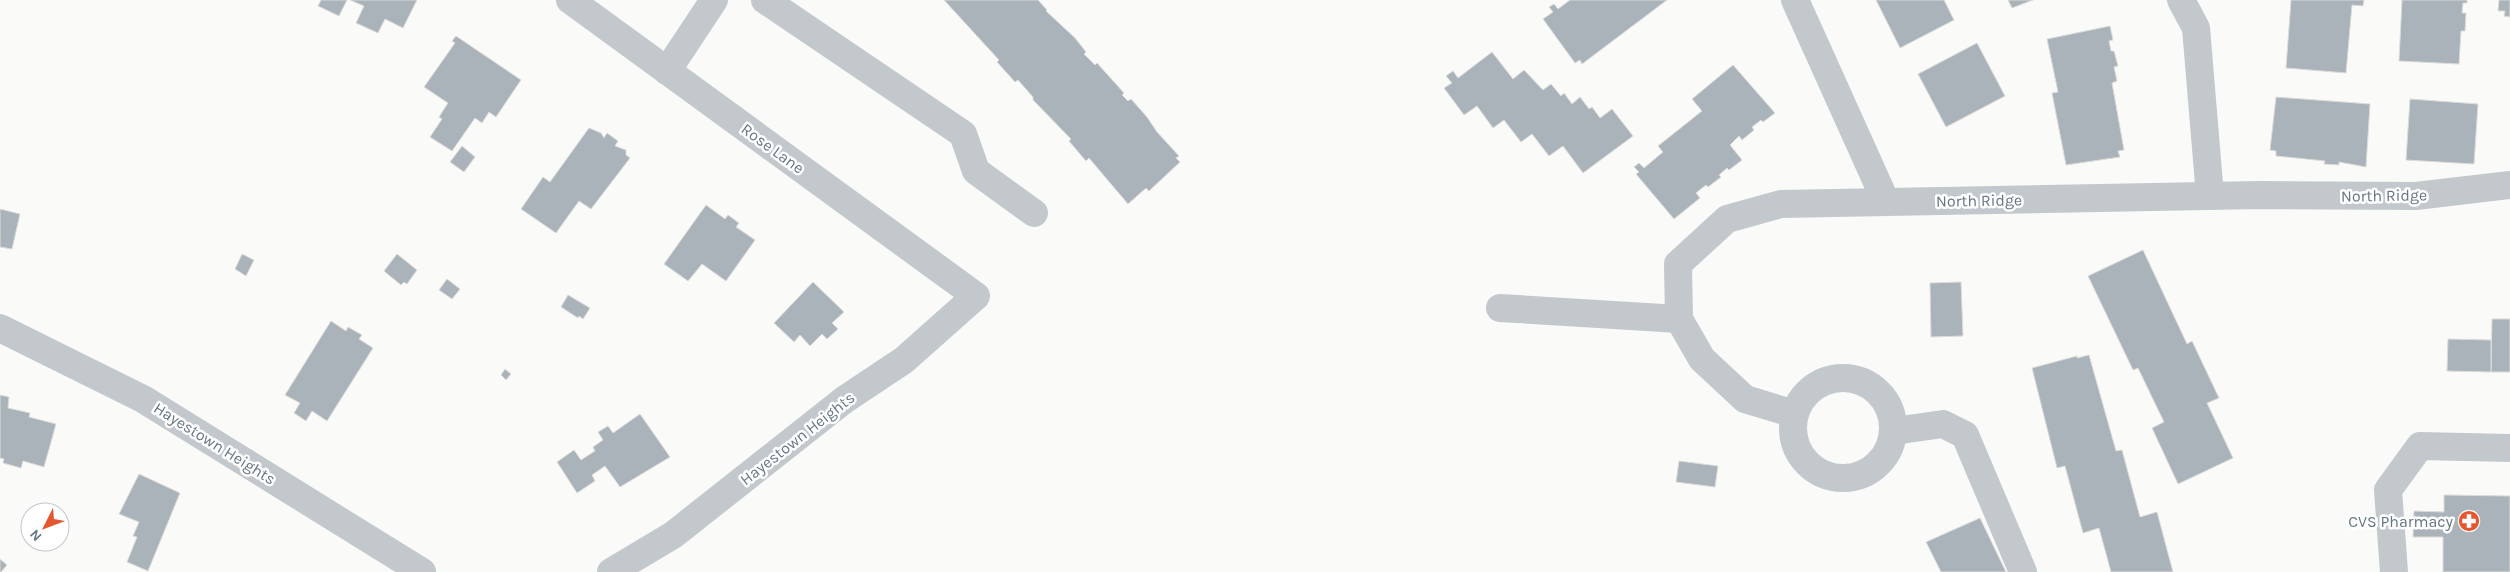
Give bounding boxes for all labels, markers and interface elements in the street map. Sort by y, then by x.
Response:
street label: Rose Lane [738,119,808,178]
street label: North Ridge [2341,185,2427,206]
street label: North Ridge [1936,190,2022,211]
street label: Hayestown Heights [736,388,858,489]
street label: Hayestown Heights [150,398,279,489]
north arrow [20,502,70,552]
pharmacy icon: CVS Pharmacy [2457,509,2481,533]
place label: CVS Pharmacy [2348,512,2454,531]
text: N [26,526,45,545]

